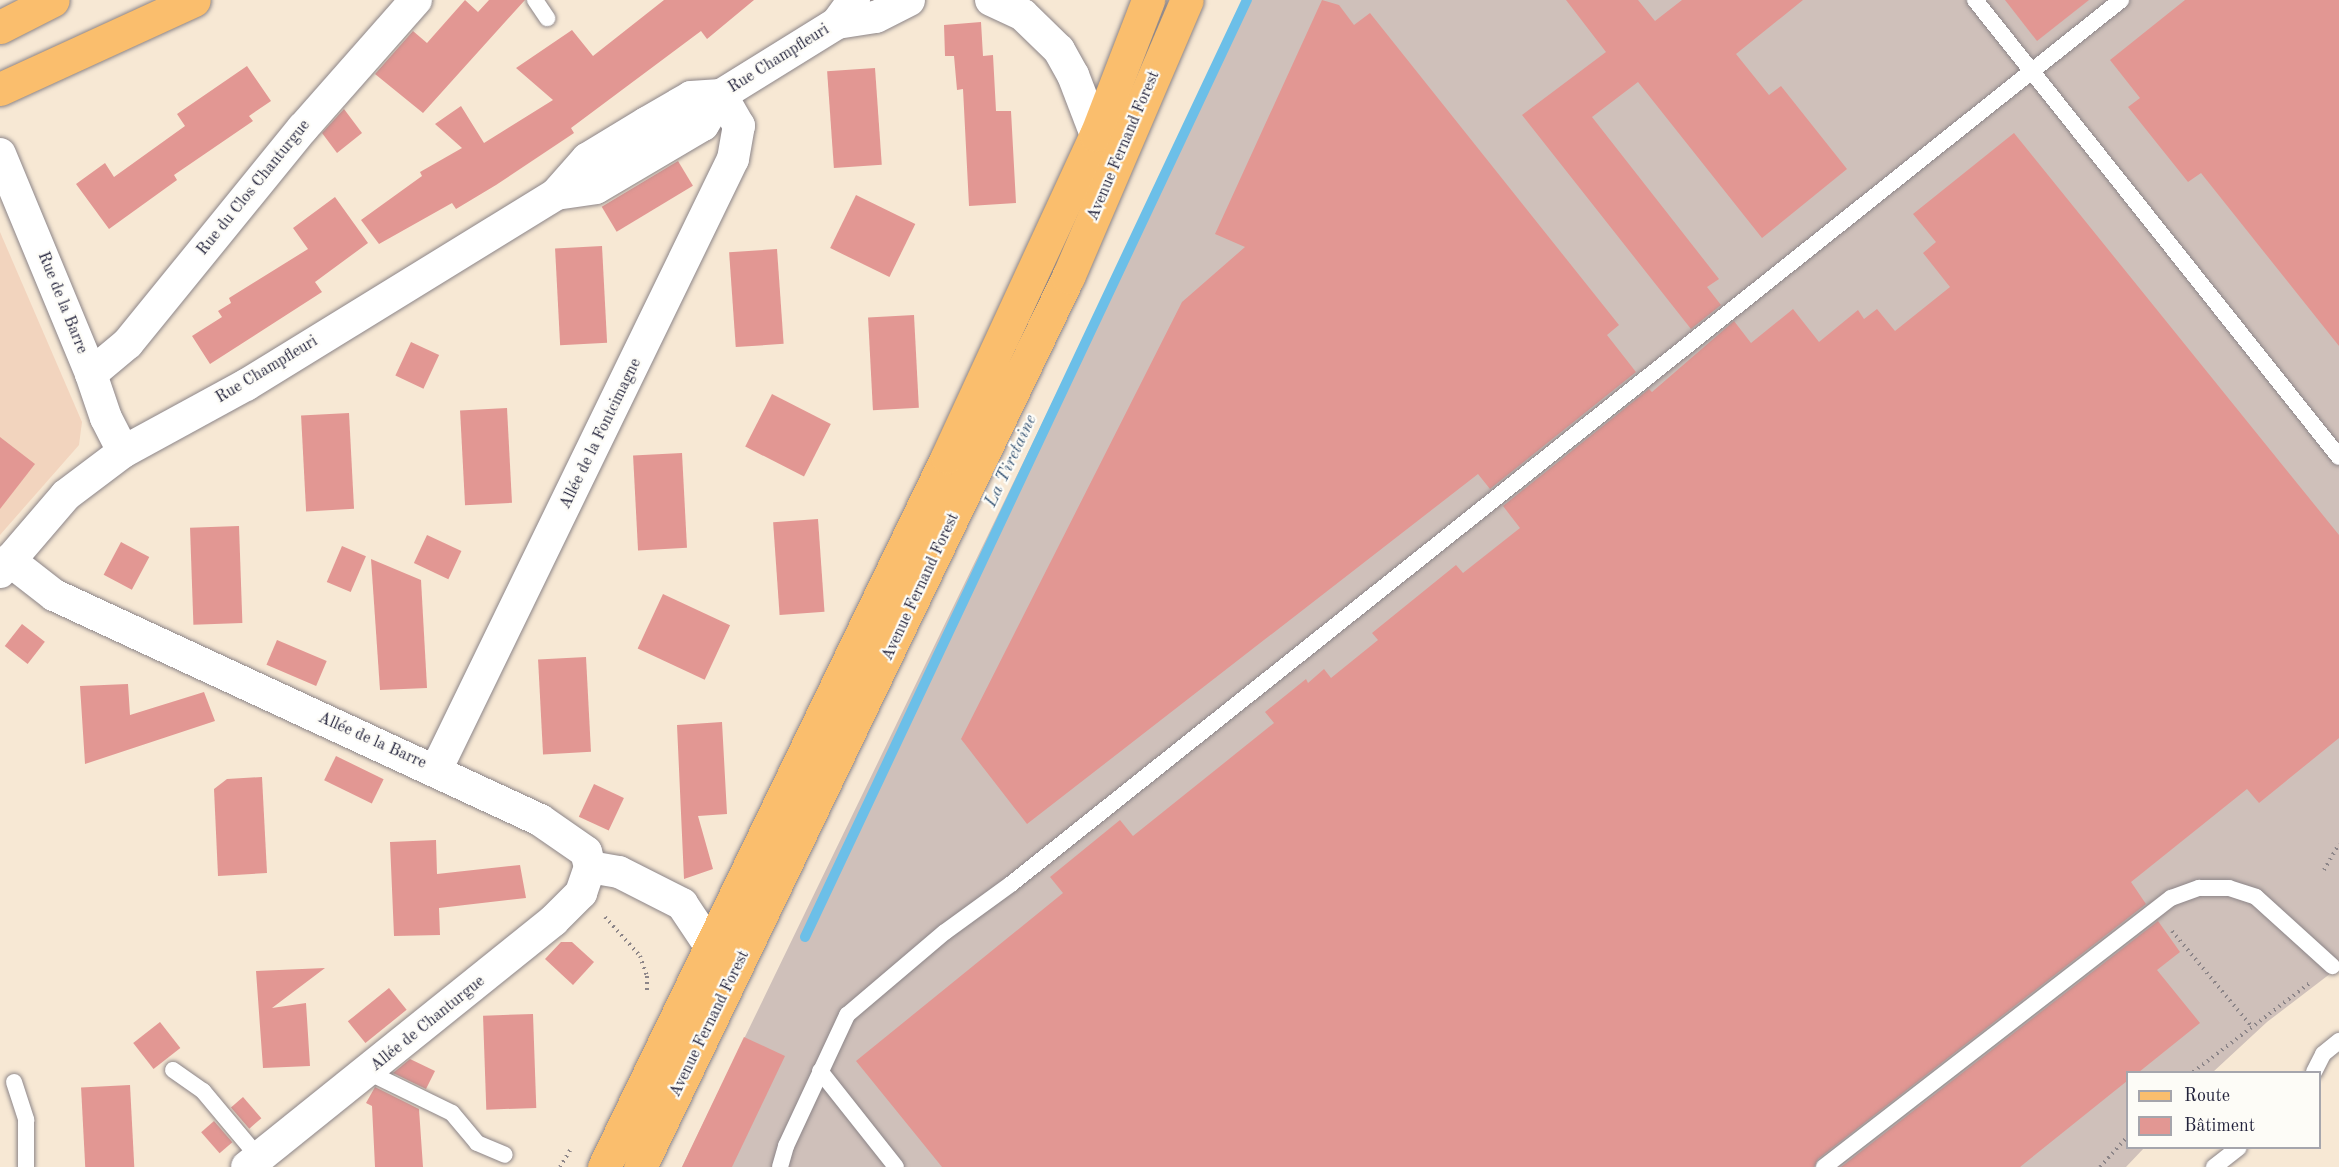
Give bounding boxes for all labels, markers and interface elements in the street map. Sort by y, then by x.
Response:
street label: Rue Champfleuri [725,20,833,98]
street label: Avenue Fernand Forest [1084,68,1164,224]
street label: Rue du Clos Chanturgue [193,116,315,260]
street label: Rue de la Barre [33,249,91,357]
street label: Rue Champfleuri [213,332,321,408]
street label: Allée de la Fontcimagne [556,355,646,513]
water label: La Tiretaine [980,411,1042,511]
street label: Avenue Fernand Forest [878,510,964,664]
street label: Allée de la Barre [315,709,429,773]
street label: Avenue Fernand Forest [666,947,754,1101]
street label: Allée de Chanturgue [367,972,489,1076]
legend [2126,1071,2321,1149]
text: Route [2184,1087,2230,1105]
text: Bâtiment [2184,1117,2255,1135]

